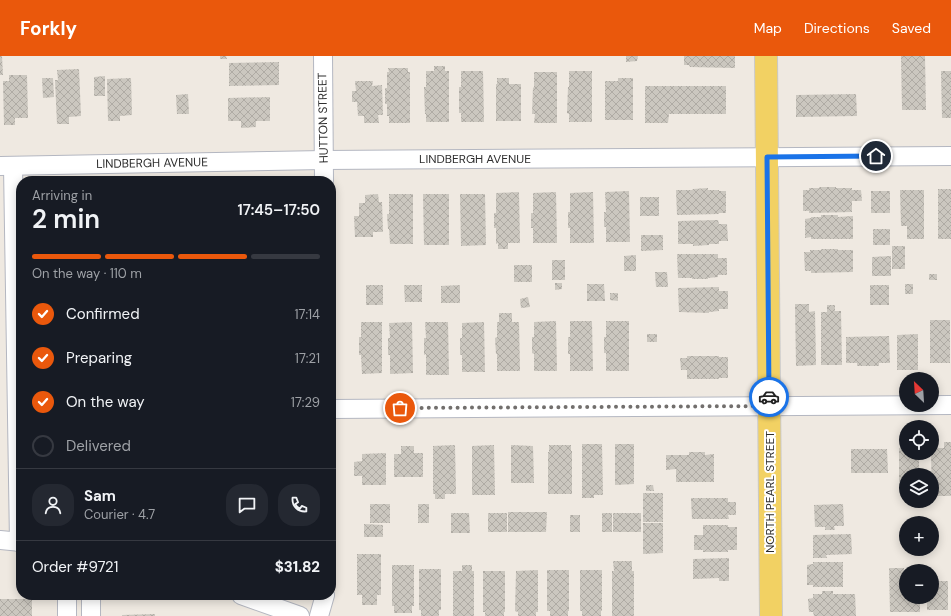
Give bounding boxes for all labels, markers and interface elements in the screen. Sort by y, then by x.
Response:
text: Forkly [20,16,77,41]
text: Map [754,19,782,37]
text: Directions [804,19,870,37]
text: Saved [892,19,931,37]
street label: HUTTON STREET [314,72,332,164]
pin [859,139,893,173]
icon: home [865,145,887,167]
street label: LINDBERGH AVENUE [419,151,531,167]
street label: LINDBERGH AVENUE [96,154,208,172]
text: Arriving in [32,187,92,204]
text: 17:45–17:50 [237,200,320,220]
text: 2 min [32,202,100,236]
text: On the way · 110 m [32,265,142,282]
icon: check [32,303,54,325]
text: Confirmed [66,304,140,324]
text: 17:14 [294,306,320,323]
icon: check [32,347,54,369]
text: Preparing [66,348,132,368]
text: 17:21 [295,350,320,367]
north arrow [899,372,939,412]
map controls [899,372,939,604]
courier [749,377,789,417]
icon: car [758,386,780,408]
icon: check [32,391,54,413]
pin [383,391,417,425]
text: On the way [66,392,145,412]
text: 17:29 [291,394,320,411]
icon: bag [389,397,411,419]
button: locate [899,420,939,460]
street label: NORTH PEARL STREET [762,431,778,553]
text: Delivered [66,436,131,456]
button: layers [899,468,939,508]
button: person [32,484,74,526]
button: chat [226,484,268,526]
button: phone [278,484,320,526]
text: Sam [84,486,116,506]
text: Courier · 4.7 [84,506,155,523]
button: + [899,516,939,556]
text: Order #9721 [32,557,118,577]
text: $31.82 [275,557,320,577]
button: − [899,564,939,604]

